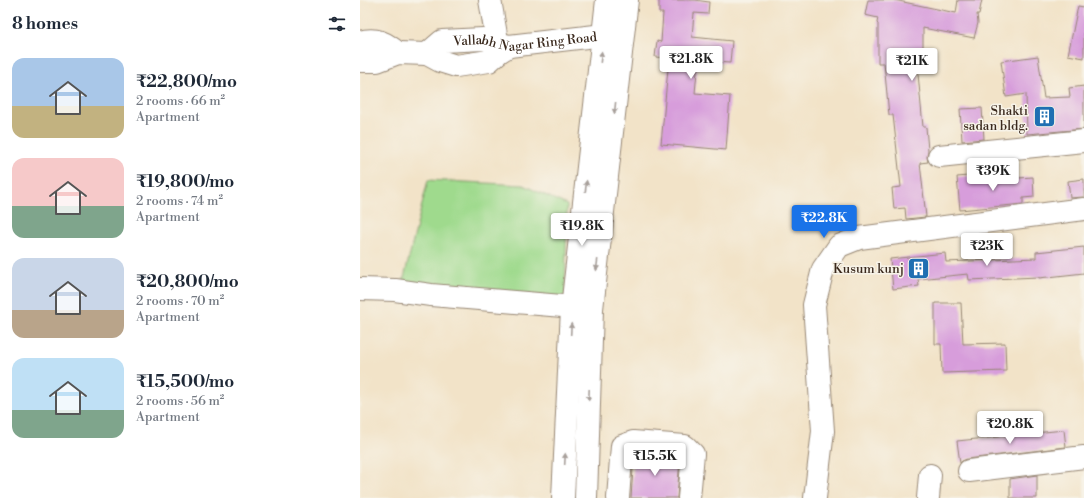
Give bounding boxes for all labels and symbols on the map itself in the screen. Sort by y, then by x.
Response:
street label: Vallabh Nagar Ring Road [452,29,598,55]
pin: ₹21.8K [658,46,724,80]
pin: ₹21K [888,48,936,82]
one-way arrow [598,51,605,63]
one-way arrow [612,102,618,114]
place label: Shakti sadan bldg. [963,103,1028,134]
building icon: Shakti sadan bldg. [1031,104,1057,130]
pin: ₹39K [969,158,1017,192]
one-way arrow [583,180,590,192]
pin: ₹22.8K [791,205,857,239]
pin: ₹19.8K [549,213,615,247]
pin: ₹23K [963,233,1011,267]
building icon: Kusum kunj [906,255,932,281]
one-way arrow [594,259,600,271]
place label: Kusum kunj [833,261,904,277]
one-way arrow [568,322,574,335]
one-way arrow [586,389,592,402]
pin: ₹20.8K [977,411,1043,445]
pin: ₹15.5K [622,443,688,477]
one-way arrow [561,453,568,465]

